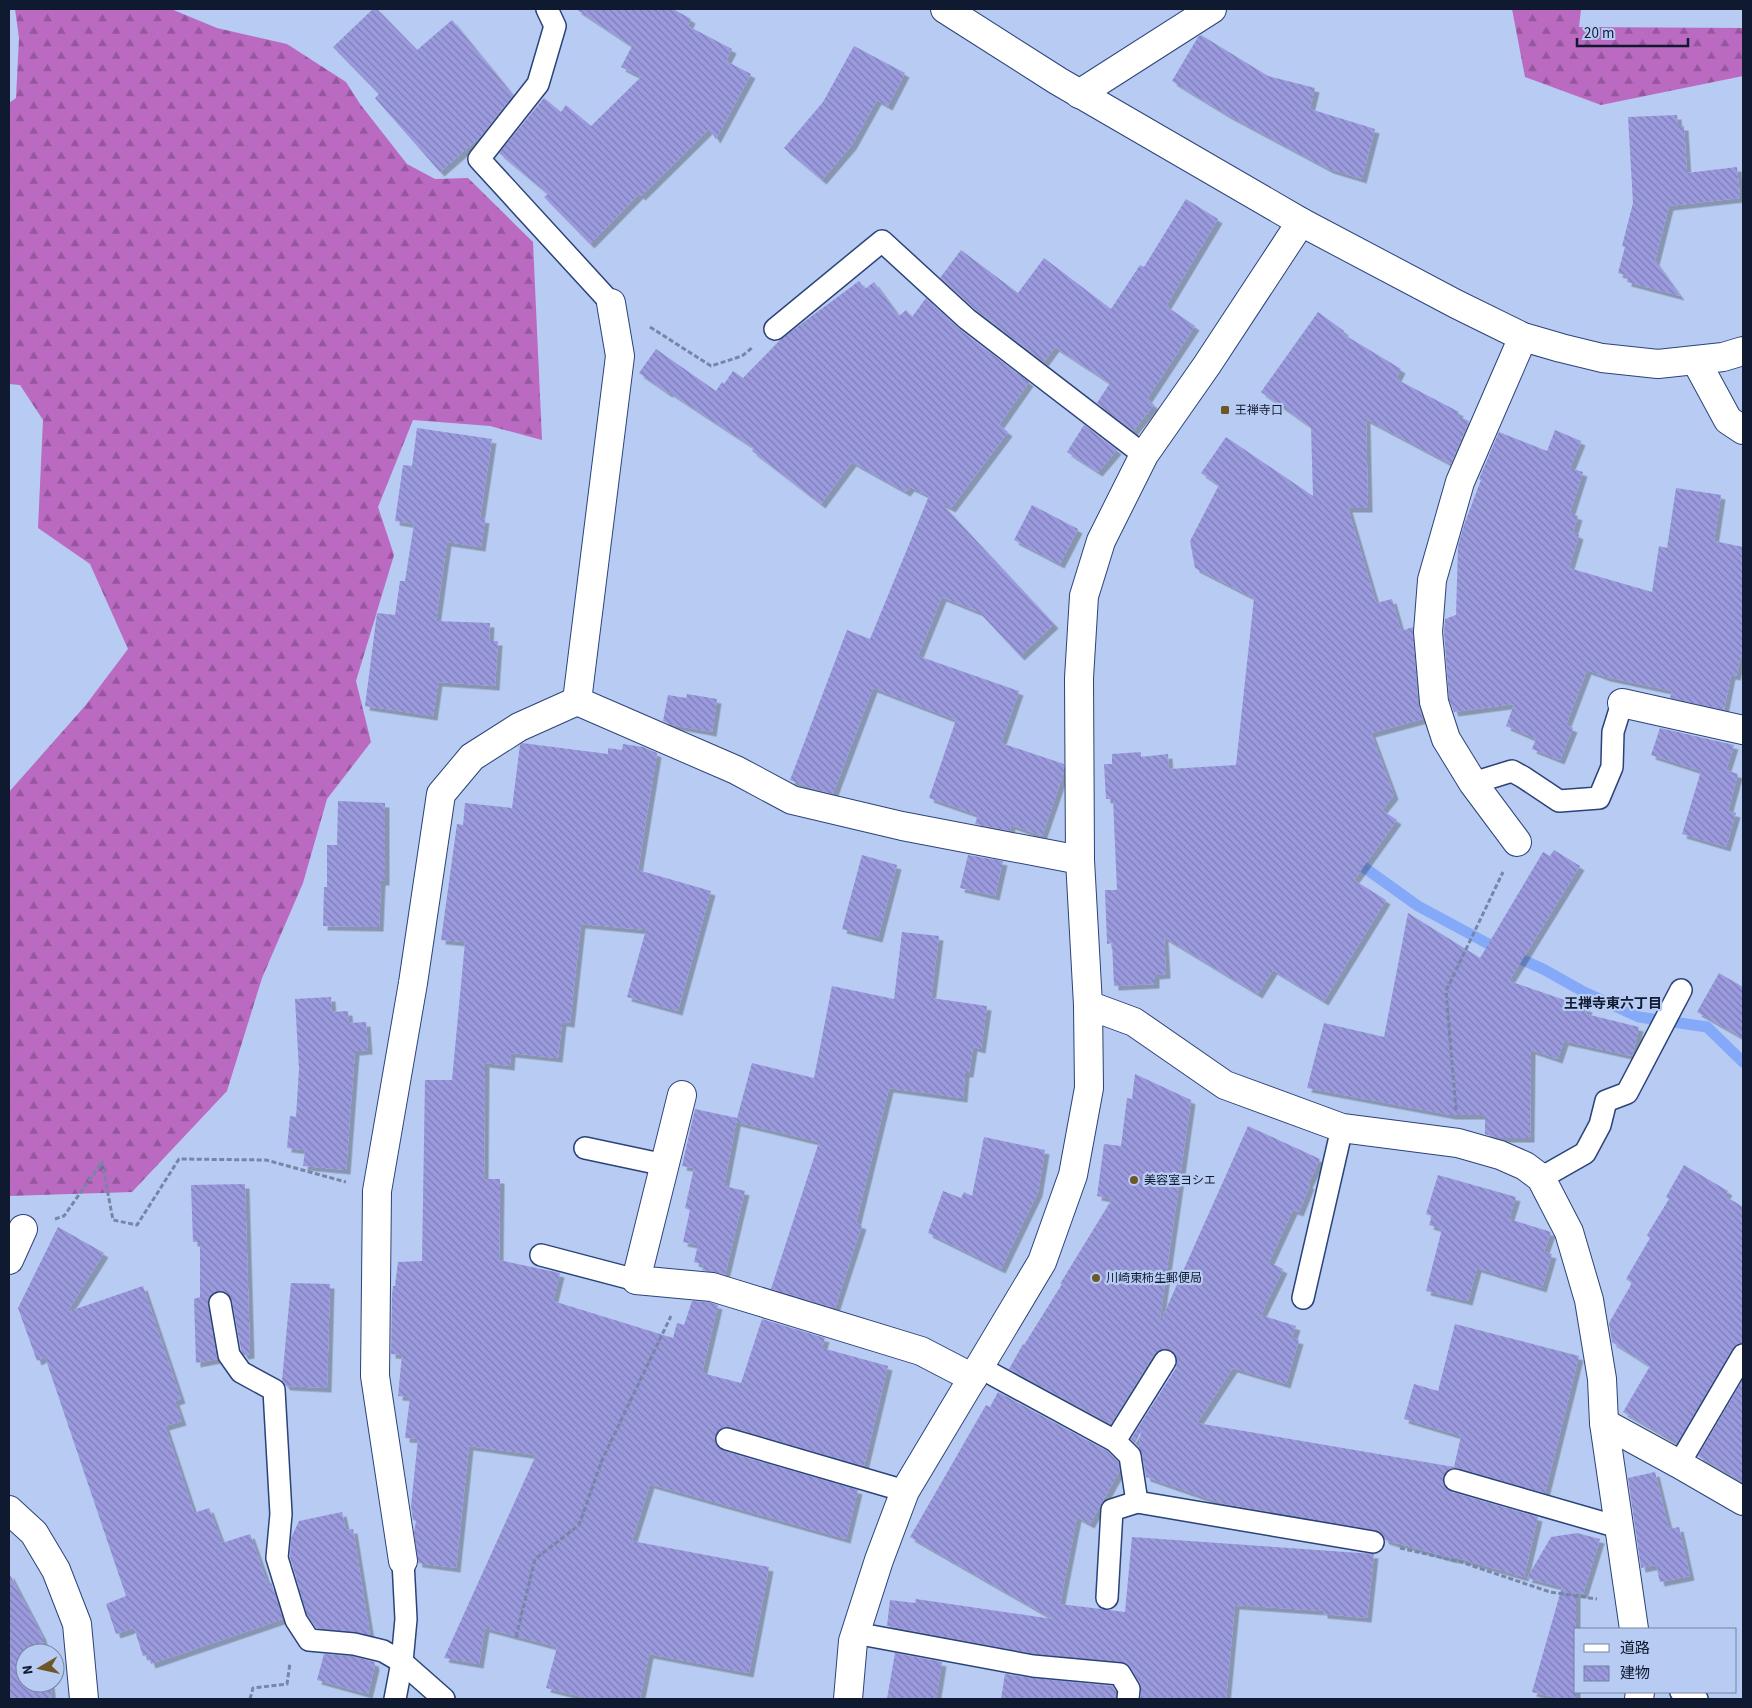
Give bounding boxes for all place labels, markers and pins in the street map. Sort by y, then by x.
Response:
place label: 王禅寺口 [1235,402,1283,419]
marker: 王禅寺口 [1219,404,1231,416]
place label: 美容室ヨシエ [1144,1172,1216,1189]
marker: 美容室ヨシエ [1128,1174,1140,1186]
place label: 川崎東柿生郵便局 [1106,1270,1202,1287]
marker: 川崎東柿生郵便局 [1090,1272,1102,1284]

